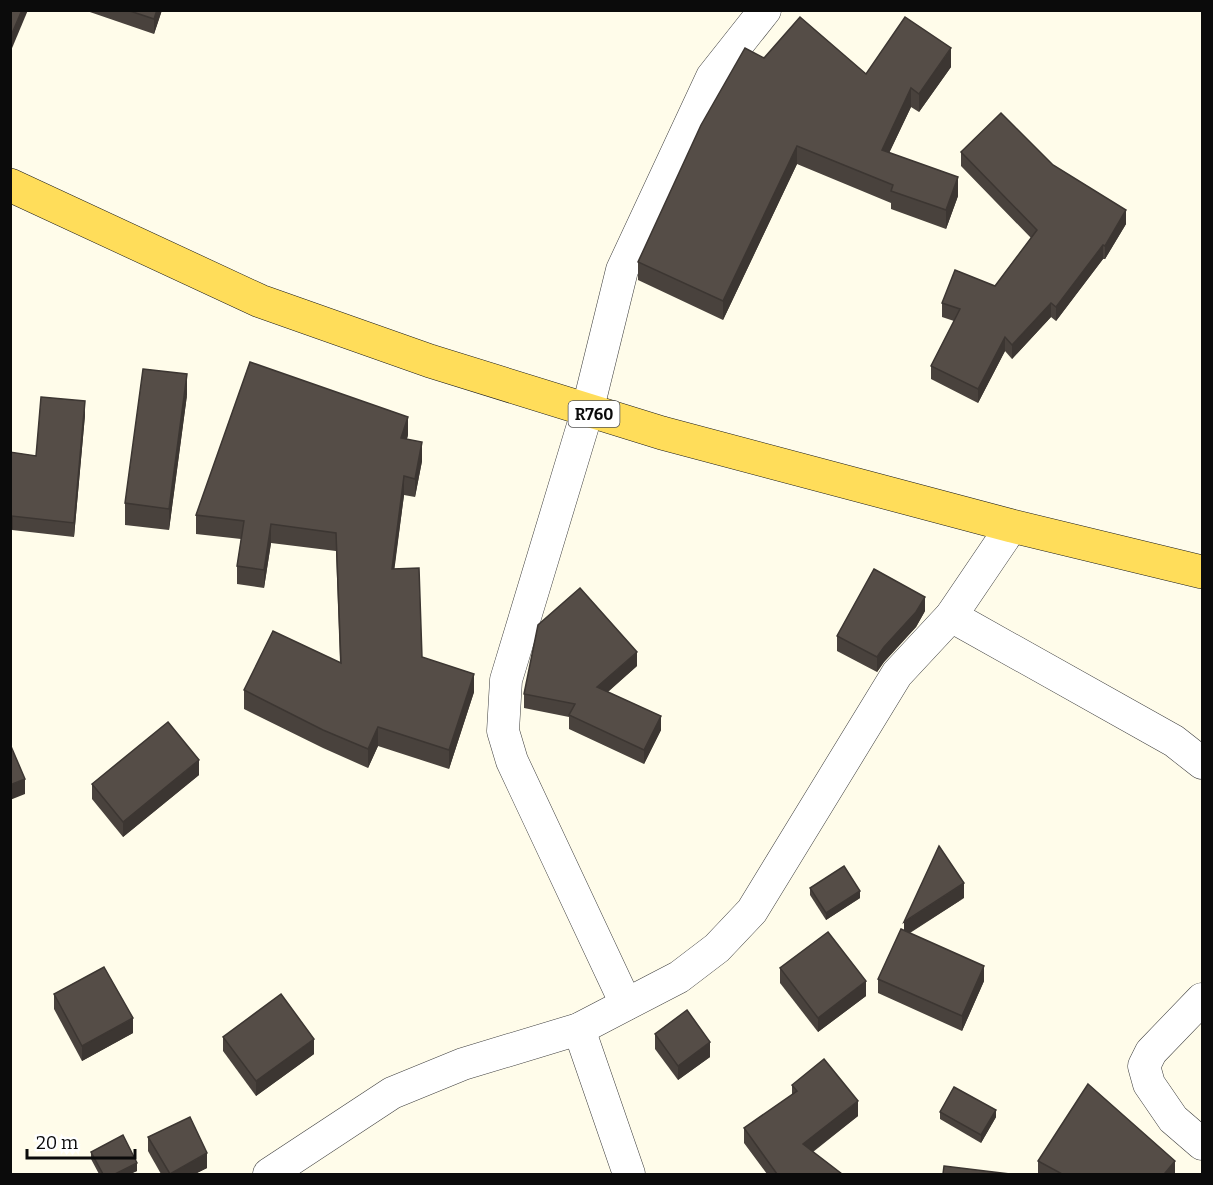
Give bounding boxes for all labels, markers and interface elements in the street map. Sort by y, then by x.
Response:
road number: R760 [568,401,620,427]
scale bar [27,1122,135,1160]
text: 20 m [36,1132,78,1154]

